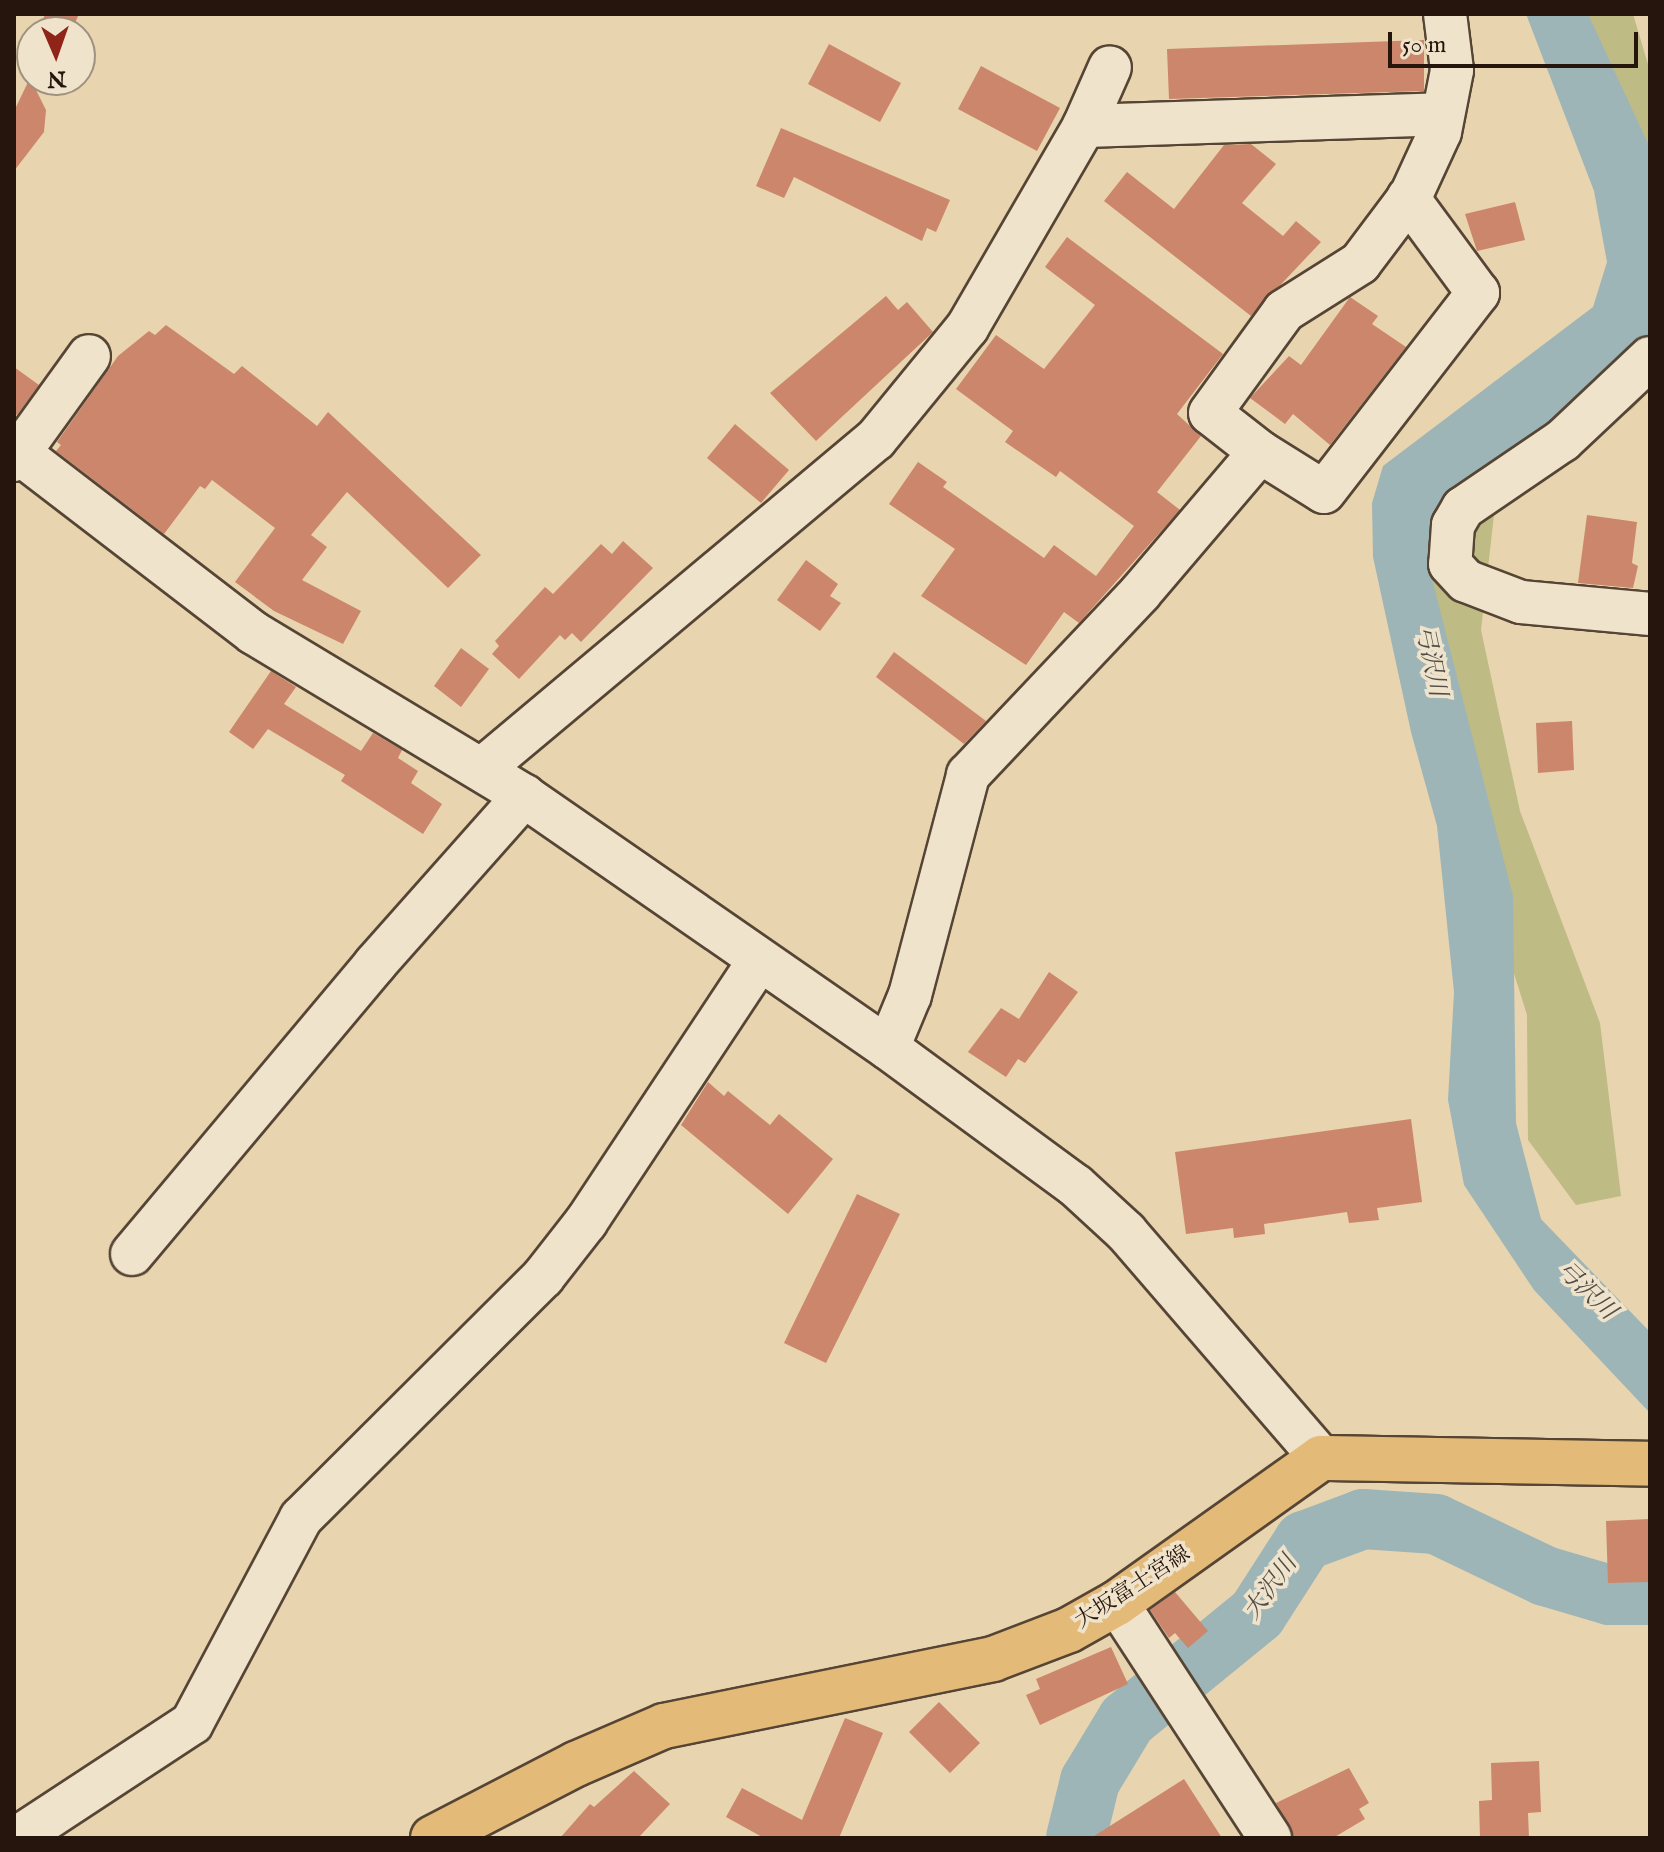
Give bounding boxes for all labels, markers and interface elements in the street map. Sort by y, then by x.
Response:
north arrow [16,16,96,96]
scale bar [1392,16,1642,66]
text: 50 m [1402,30,1446,61]
text: N [47,64,67,92]
water label: 弓沢川 [1408,623,1452,699]
water label: 弓沢川 [1550,1256,1622,1326]
street label: 大坂富士宮線 [1070,1541,1196,1635]
water label: 大沢川 [1238,1550,1304,1626]

